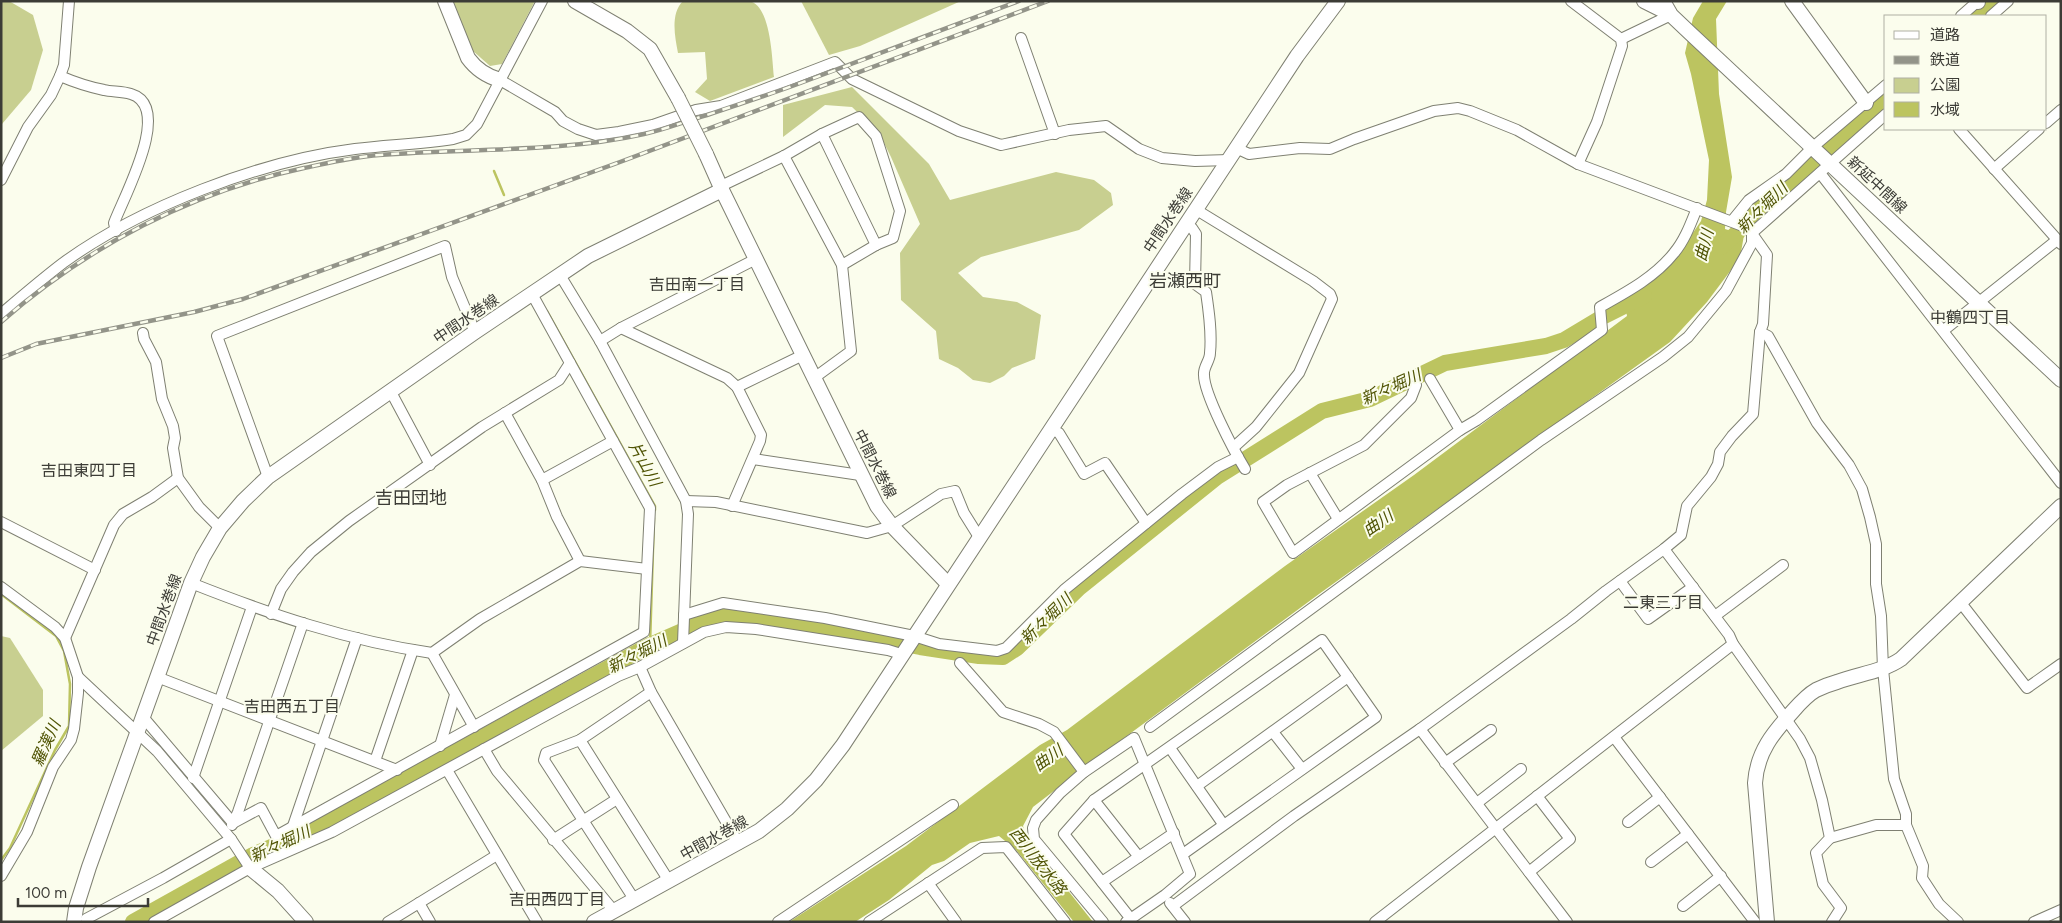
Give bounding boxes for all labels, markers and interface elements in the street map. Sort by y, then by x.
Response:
legend [1884,15,2047,130]
text: 道路 [1930,26,1960,44]
text: 鉄道 [1930,51,1960,69]
text: 公園 [1930,76,1960,94]
text: 水域 [1930,101,1960,119]
street label: 新延中間線 [1843,153,1911,217]
water label: 新々堀川 [1733,177,1793,237]
street label: 中間水巻線 [1140,184,1196,256]
water label: 曲川 [1691,225,1718,263]
district label: 岩瀬西町 [1149,270,1221,292]
district label: 吉田南一丁目 [649,275,745,294]
street label: 中間水巻線 [430,291,502,347]
district label: 中鶴四丁目 [1930,308,2010,327]
water label: 新々堀川 [1358,364,1426,409]
street label: 中間水巻線 [850,426,900,502]
water label: 片山川 [625,438,666,491]
district label: 吉田東四丁目 [41,461,137,480]
district label: 吉田団地 [375,487,447,509]
water label: 曲川 [1359,505,1398,540]
street label: 中間水巻線 [143,572,185,648]
water label: 新々堀川 [1016,589,1077,648]
district label: 二東三丁目 [1623,593,1703,612]
water label: 新々堀川 [604,630,672,677]
district label: 吉田西五丁目 [244,697,340,716]
water label: 羅漢川 [28,715,65,769]
water label: 曲川 [1029,740,1068,775]
street label: 中間水巻線 [677,812,751,864]
water label: 新々堀川 [247,821,315,866]
water label: 西川放水路 [1006,824,1071,900]
scale bar [18,876,148,908]
text: 100 m [25,884,67,902]
district label: 吉田西四丁目 [509,890,605,909]

